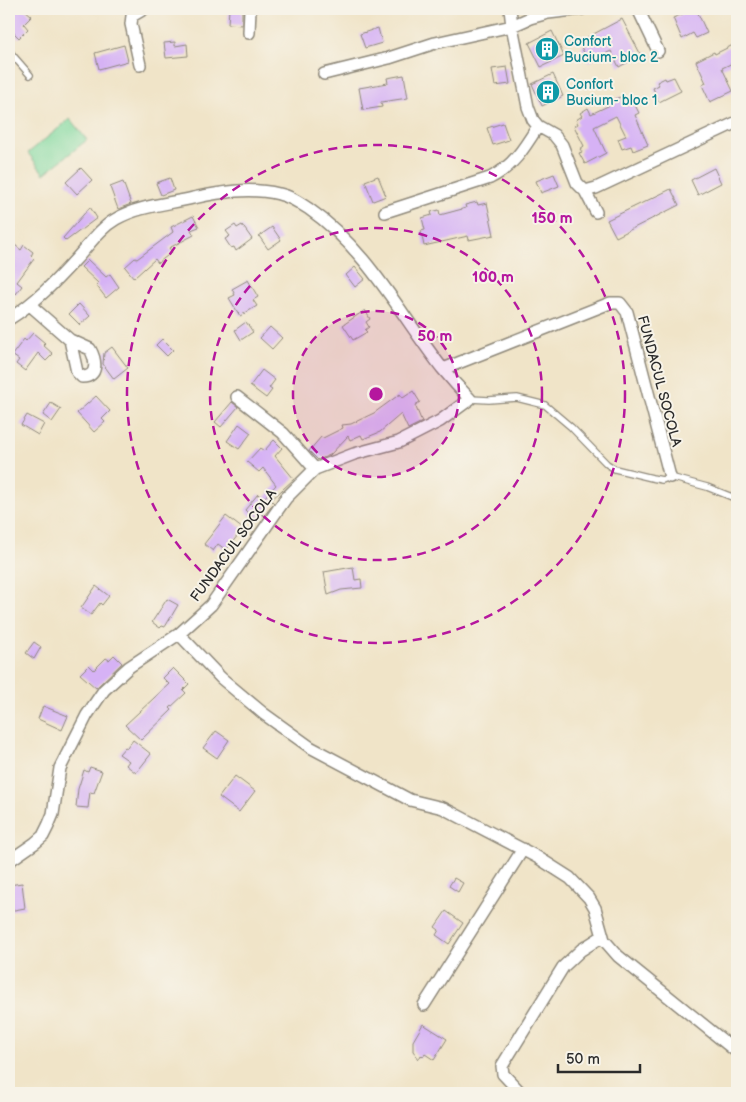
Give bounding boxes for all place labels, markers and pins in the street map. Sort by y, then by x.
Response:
place label: Confort Bucium- bloc 2 [564,33,659,66]
building icon: Confort Bucium- bloc 2 [534,36,560,62]
place label: Confort Bucium- bloc 1 [566,76,657,109]
building icon: Confort Bucium- bloc 1 [535,79,561,105]
centre of rings [367,385,385,403]

